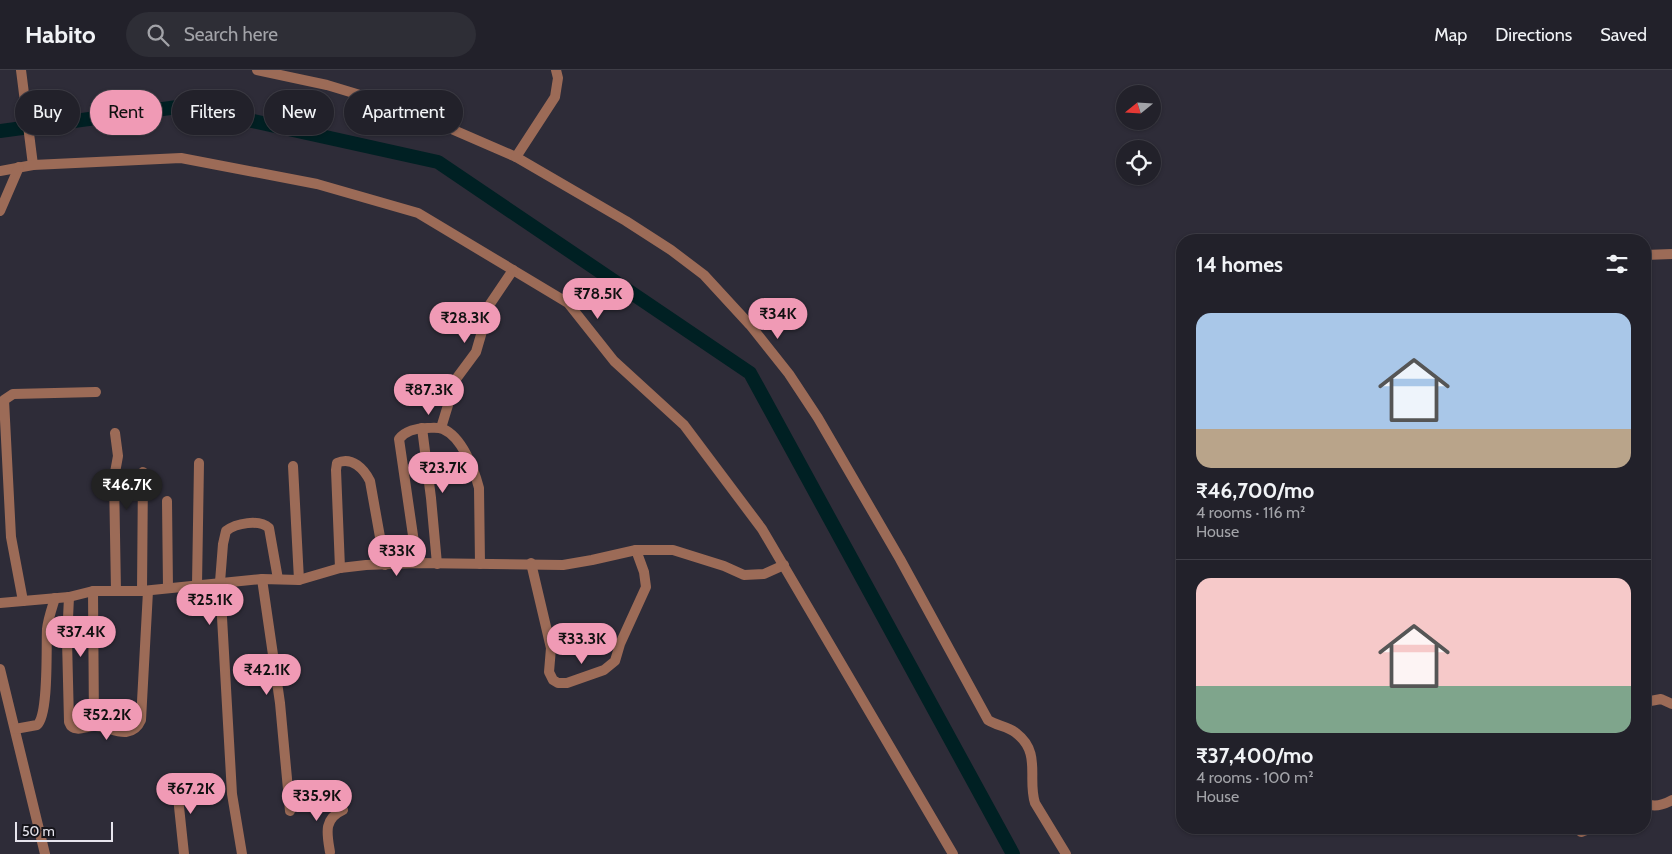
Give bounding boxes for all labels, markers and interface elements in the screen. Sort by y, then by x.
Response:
search box [126,12,476,57]
text: Habito [25,20,96,49]
icon: search [144,21,172,49]
text: Search here [184,23,278,46]
text: Map [1434,24,1467,46]
text: Directions [1495,24,1572,46]
text: Saved [1600,24,1647,46]
north arrow [1116,85,1161,130]
map controls [1116,85,1161,185]
chip: Buy [15,90,80,135]
chip: Rent [90,90,162,135]
chip: Filters [172,90,254,135]
chip: New [264,90,334,135]
chip: Apartment [344,90,463,135]
button: locate [1116,140,1161,185]
icon: filters [1603,250,1631,278]
text: 14 homes [1196,252,1283,277]
pin: ₹78.5K [557,278,639,320]
text: ₹78.5K [574,284,622,303]
pin: ₹34K [748,298,808,340]
pin: ₹28.3K [424,302,506,344]
text: ₹34K [759,304,797,323]
text: ₹28.3K [440,308,490,327]
icon: home [1369,345,1459,435]
pin: ₹87.3K [388,374,470,416]
text: ₹87.3K [405,380,453,399]
pin: ₹23.7K [402,452,484,494]
text: ₹23.7K [419,458,467,477]
pin: ₹46.7K [86,468,168,511]
text: ₹46.7K [102,475,152,494]
text: ₹46,700/mo [1196,478,1314,503]
text: 4 rooms · 116 m² [1196,503,1305,522]
text: House [1196,522,1239,541]
pin: ₹33K [367,534,427,577]
text: ₹33K [379,541,415,560]
pin: ₹25.1K [169,584,251,626]
text: ₹25.1K [188,590,232,609]
icon: home [1369,611,1459,701]
pin: ₹37.4K [40,616,122,658]
text: ₹37.4K [57,622,105,641]
pin: ₹33.3K [541,622,623,665]
text: ₹33.3K [558,629,606,648]
pin: ₹42.1K [226,654,308,696]
text: ₹42.1K [244,660,290,679]
pin: ₹52.2K [66,698,148,741]
text: ₹52.2K [83,705,131,724]
text: ₹37,400/mo [1196,743,1313,768]
text: 4 rooms · 100 m² [1196,768,1313,787]
pin: ₹67.2K [150,772,232,815]
text: ₹67.2K [167,779,215,798]
pin: ₹35.9K [276,780,358,822]
text: ₹35.9K [293,786,341,805]
text: House [1196,787,1239,806]
scale bar [15,819,112,842]
text: 50 m [22,822,55,840]

